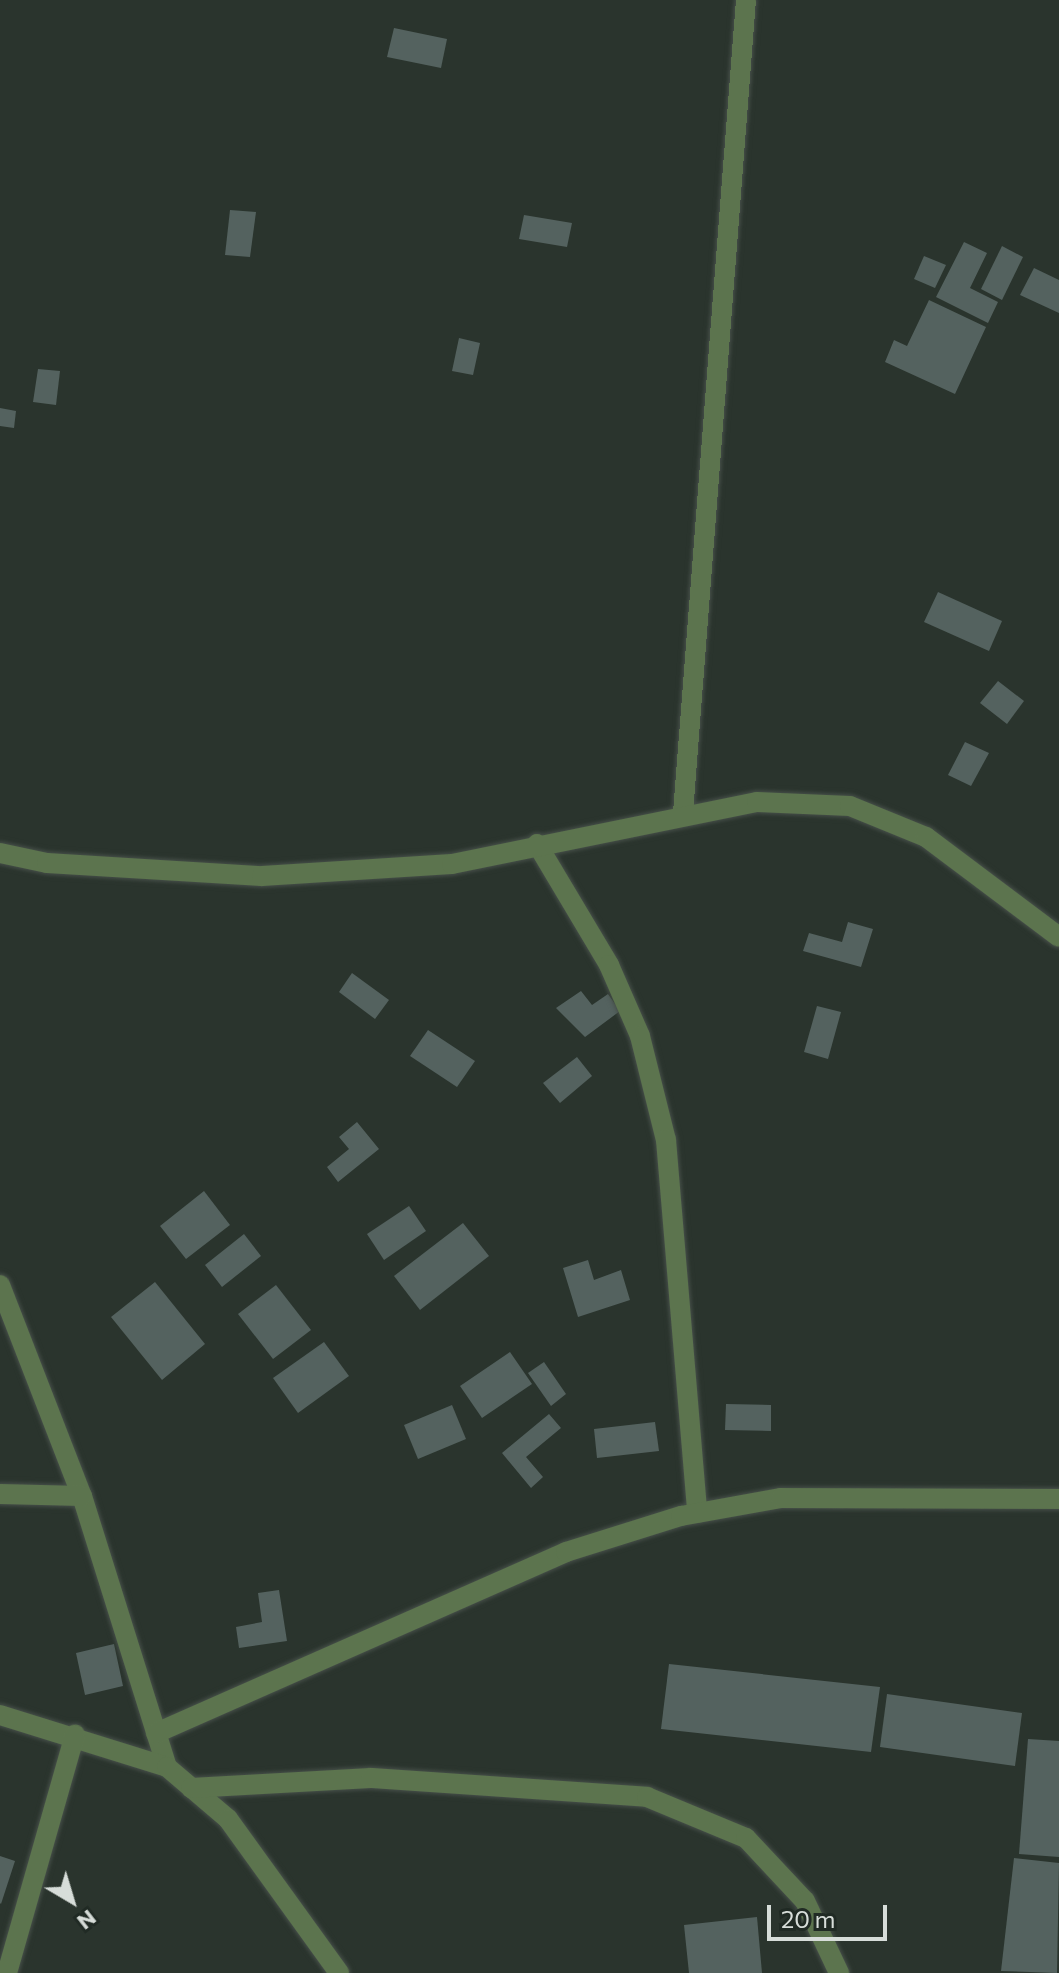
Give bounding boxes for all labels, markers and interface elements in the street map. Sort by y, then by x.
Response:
north arrow [32,1861,112,1941]
scale bar [771,1889,891,1939]
text: 20 m [781,1904,835,1933]
text: N [72,1905,102,1936]

